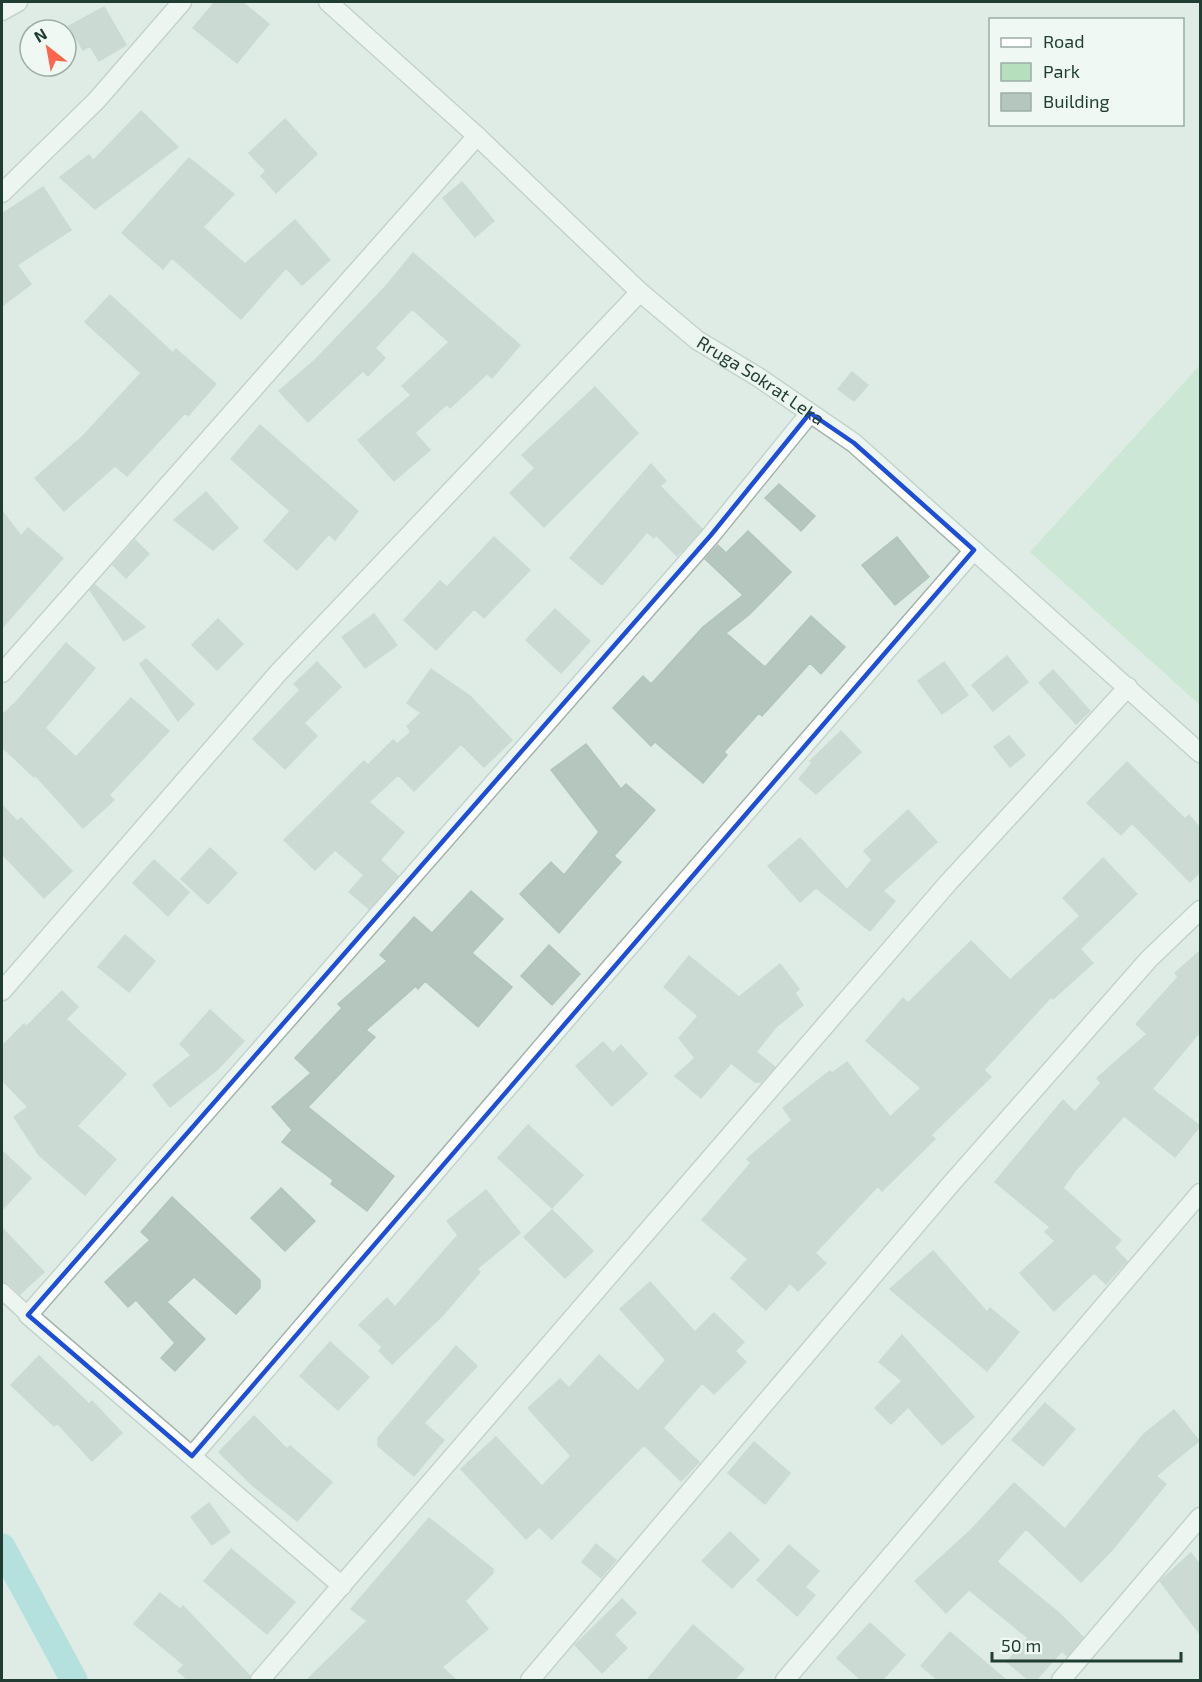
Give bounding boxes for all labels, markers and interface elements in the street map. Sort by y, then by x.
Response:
north arrow [18,18,78,78]
legend [989,18,1184,126]
text: N [30,24,50,46]
text: Road [1043,30,1084,52]
text: Park [1043,60,1080,82]
text: Building [1043,90,1110,112]
street label: Rruga Sokrat Leka [693,331,829,429]
scale bar [992,1625,1181,1663]
text: 50 m [1001,1634,1041,1656]

